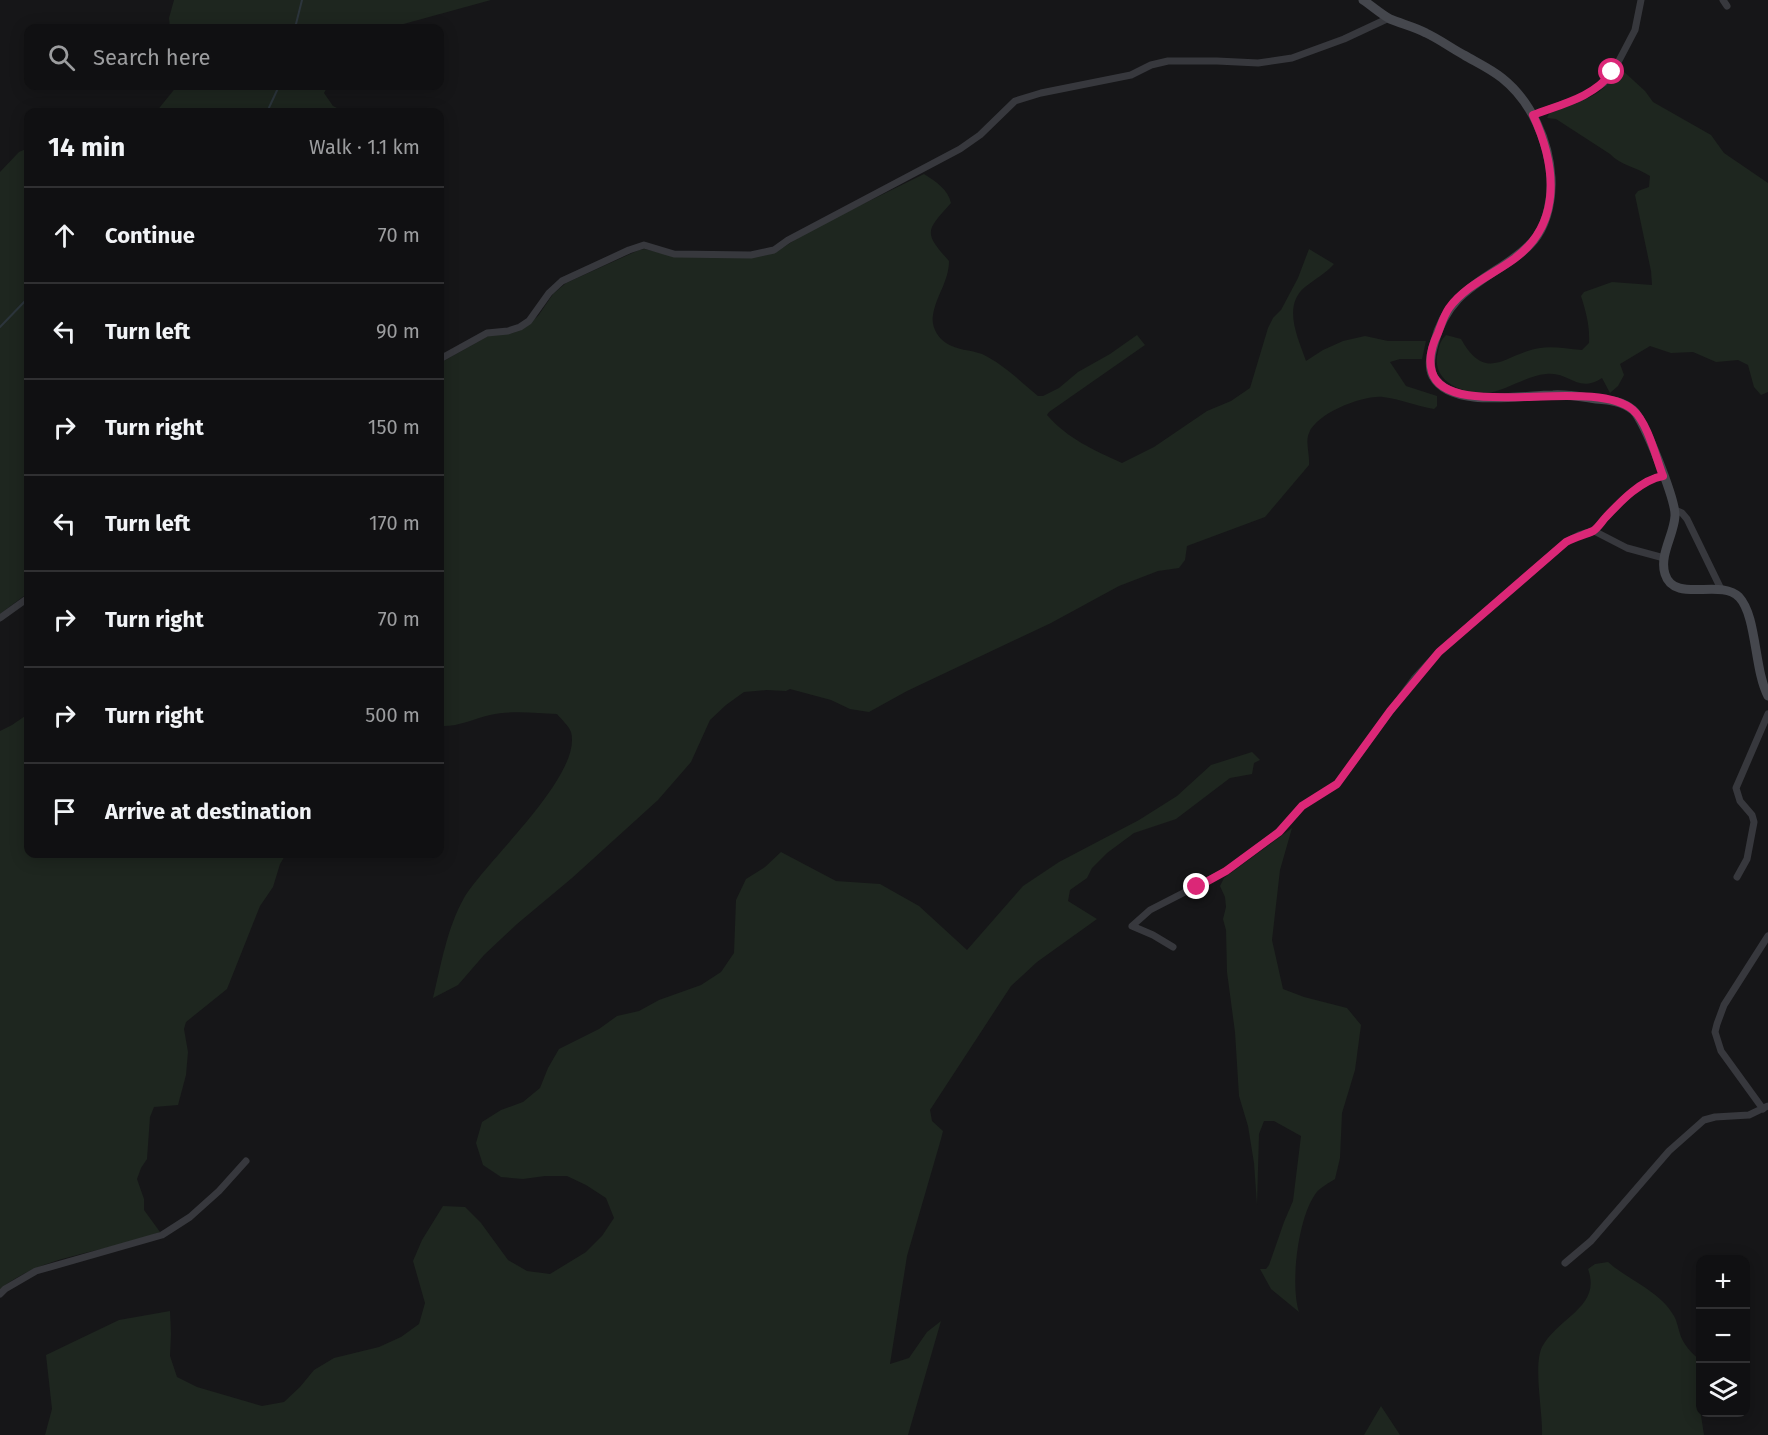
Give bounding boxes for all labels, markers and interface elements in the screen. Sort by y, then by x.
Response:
search box [24,24,444,90]
icon: search [45,41,78,74]
text: Search here [93,44,211,71]
route start [1598,58,1624,84]
text: 14 min [48,132,125,163]
text: Walk · 1.1 km [309,135,420,159]
icon: ahead [48,219,81,252]
text: Continue [105,222,195,249]
text: 70 m [378,223,420,247]
icon: left [48,315,81,348]
text: Turn left [105,318,190,345]
text: 90 m [376,319,420,343]
icon: right [48,411,81,444]
text: Turn right [105,414,204,441]
text: 150 m [368,415,420,439]
icon: left [48,507,81,540]
text: Turn left [105,510,190,537]
text: 170 m [369,511,420,535]
icon: right [48,603,81,636]
text: Turn right [105,606,204,633]
text: 70 m [378,607,420,631]
icon: right [48,699,81,732]
text: Turn right [105,702,204,729]
text: 500 m [365,703,420,727]
icon: arrive [48,795,81,828]
text: Arrive at destination [105,798,312,825]
route end [1183,873,1209,899]
map controls [1696,1255,1750,1417]
button: + [1696,1255,1750,1309]
button: − [1696,1309,1750,1363]
button: layers [1696,1363,1750,1417]

